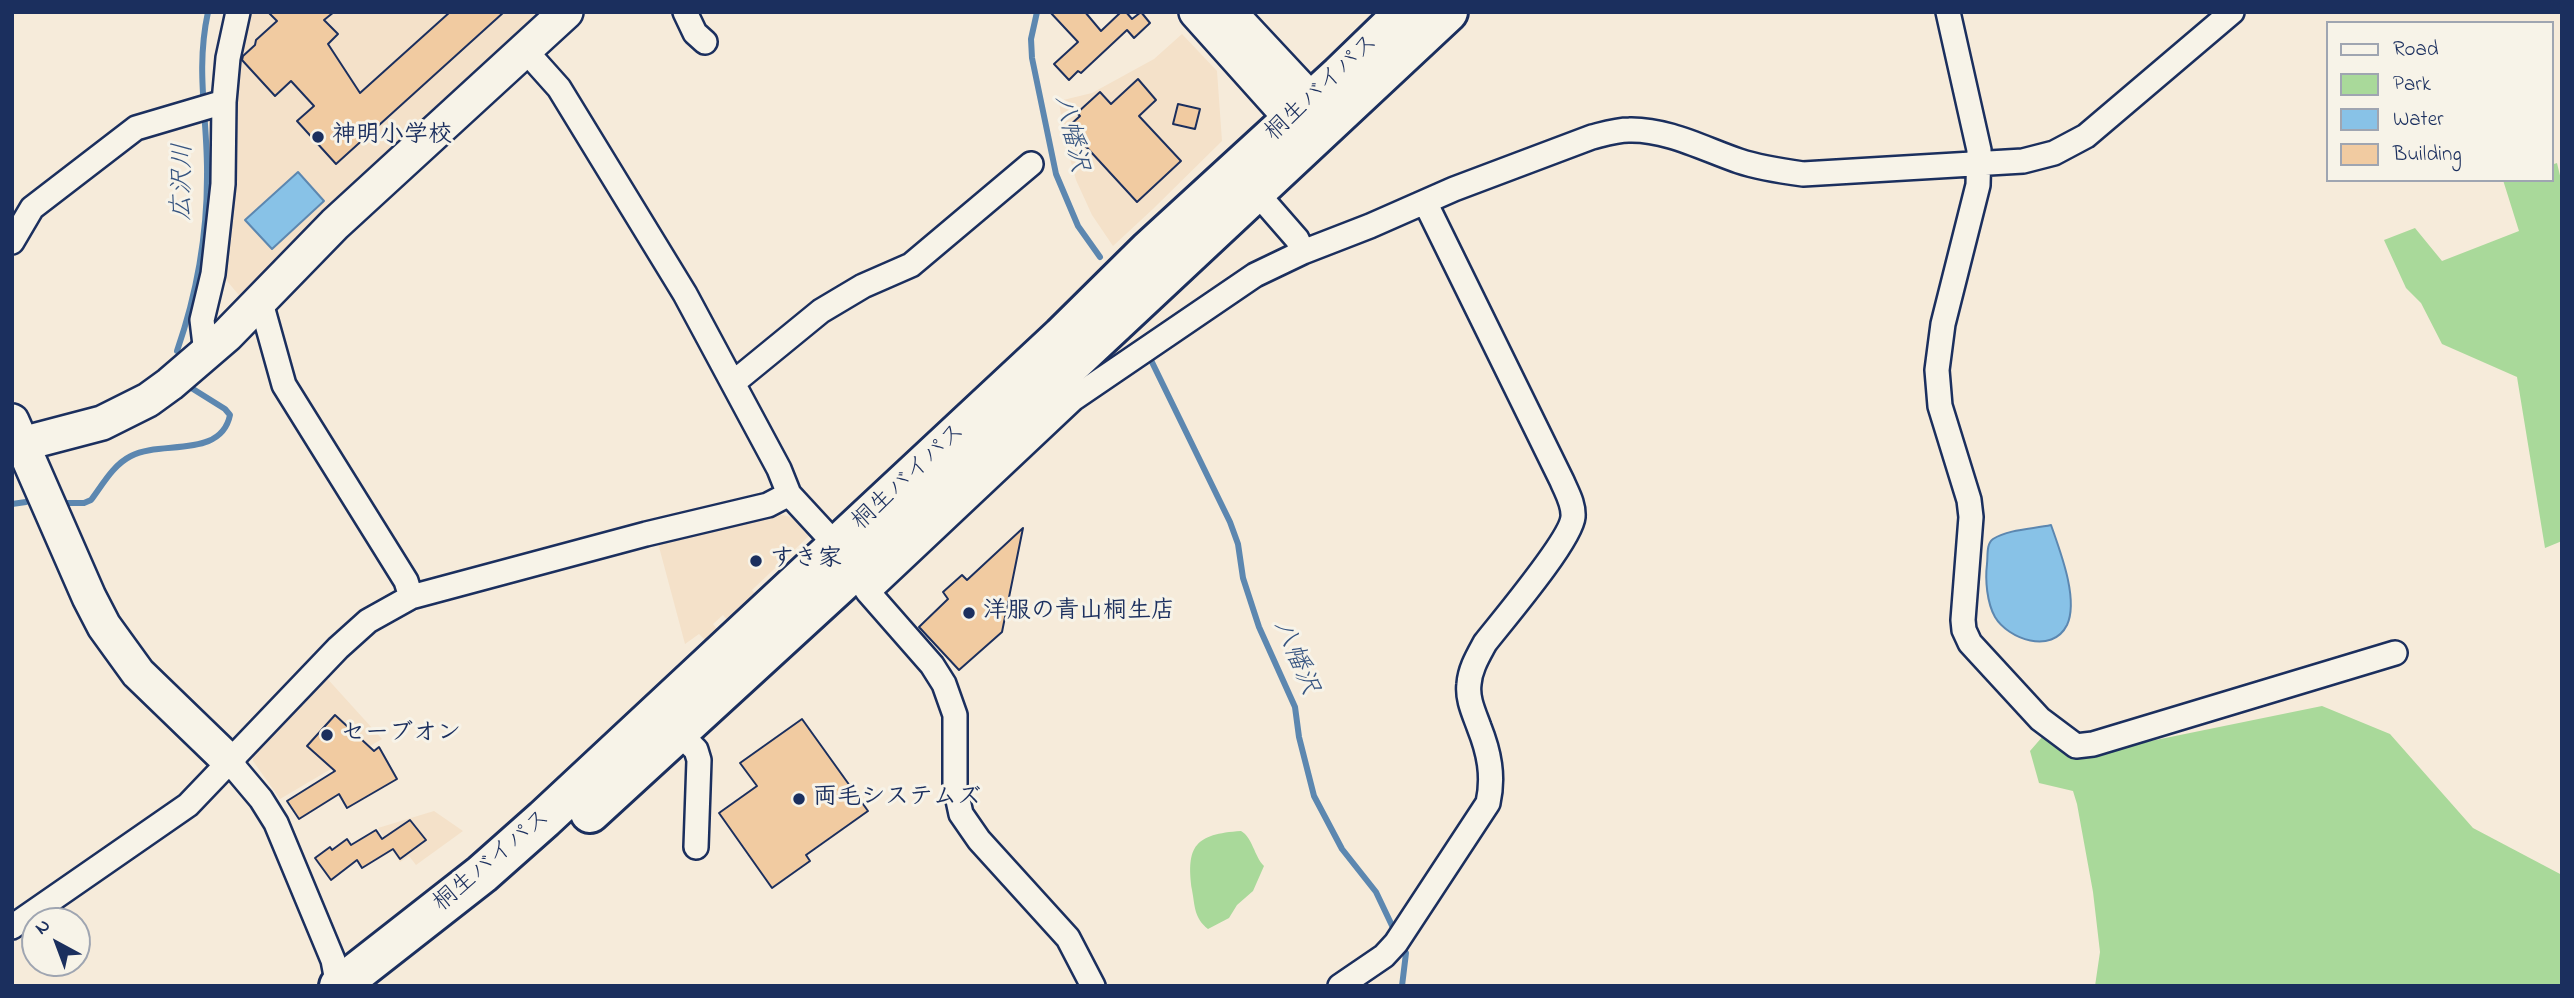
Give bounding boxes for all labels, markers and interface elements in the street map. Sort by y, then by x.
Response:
legend [2326,21,2553,182]
street label: 桐生バイパス [1261,29,1385,149]
text: Road [2393,35,2439,65]
text: Park [2393,70,2431,100]
water label: 八幡沢 [1045,92,1093,176]
text: Water [2393,105,2444,135]
place label: 神明小学校 [332,123,452,151]
marker: 神明小学校 [310,129,326,145]
text: Building [2393,140,2462,170]
water label: 広沢川 [169,143,201,221]
street label: 桐生バイパス [848,418,972,538]
place label: すき家 [770,547,842,575]
marker: すき家 [748,553,764,569]
place label: 洋服の青山桐生店 [983,599,1175,627]
marker: 洋服の青山桐生店 [961,605,977,621]
water label: 八幡沢 [1264,616,1324,700]
place label: セーブオン [341,721,461,749]
marker: セーブオン [319,727,335,743]
place label: 両毛システムズ [813,785,981,813]
marker: 両毛システムズ [791,791,807,807]
street label: 桐生バイパス [429,805,557,919]
north arrow [21,907,91,977]
text: N [30,913,57,942]

